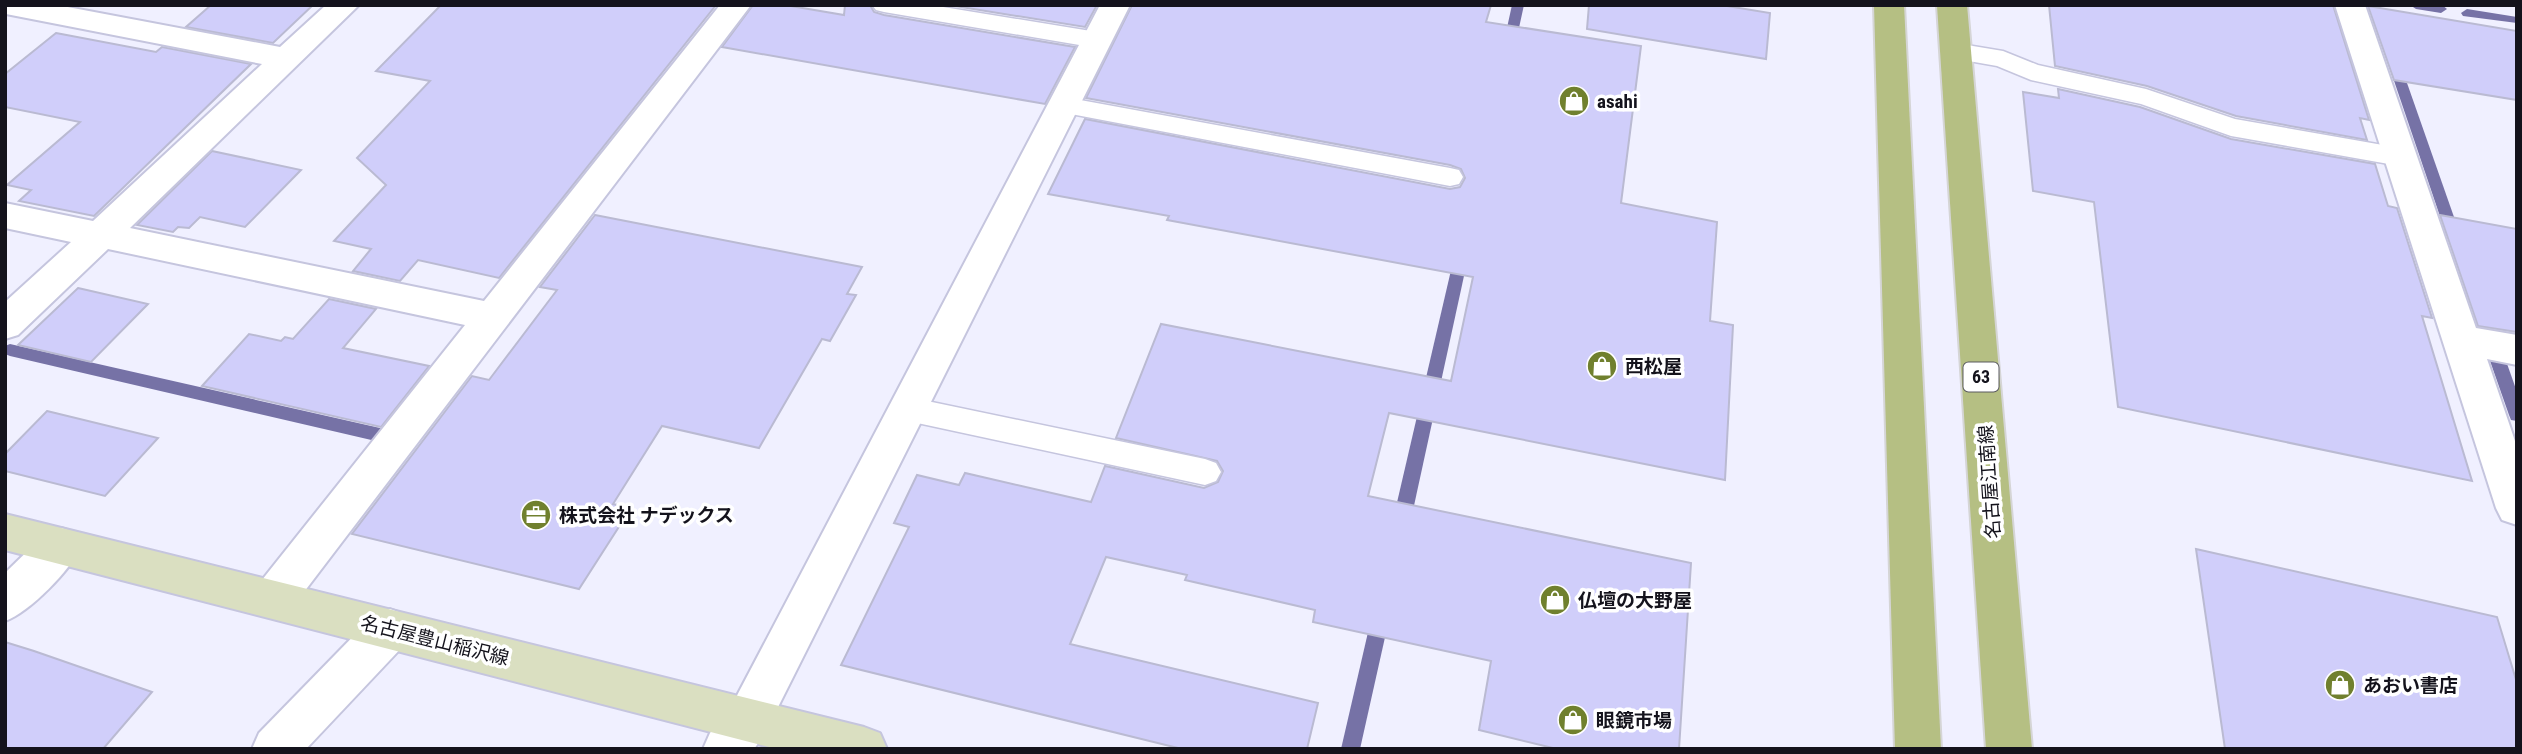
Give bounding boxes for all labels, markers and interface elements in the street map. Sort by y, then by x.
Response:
shop icon: asahi [1557,84,1591,118]
place label: asahi [1597,90,1638,113]
shop icon: 西松屋 [1585,349,1619,383]
place label: 西松屋 [1625,355,1682,378]
road number: 63 [1964,362,1998,391]
street label: 名古屋江南線 [1974,424,2005,540]
office icon: 株式会社 ナデックス [519,498,553,532]
place label: 株式会社 ナデックス [559,504,734,527]
shop icon: 仏壇の大野屋 [1538,583,1572,617]
place label: 仏壇の大野屋 [1578,589,1692,612]
street label: 名古屋豊山稲沢線 [358,611,511,670]
shop icon: あおい書店 [2323,668,2357,702]
place label: あおい書店 [2363,674,2458,697]
shop icon: 眼鏡市場 [1556,703,1590,737]
place label: 眼鏡市場 [1596,709,1672,732]

